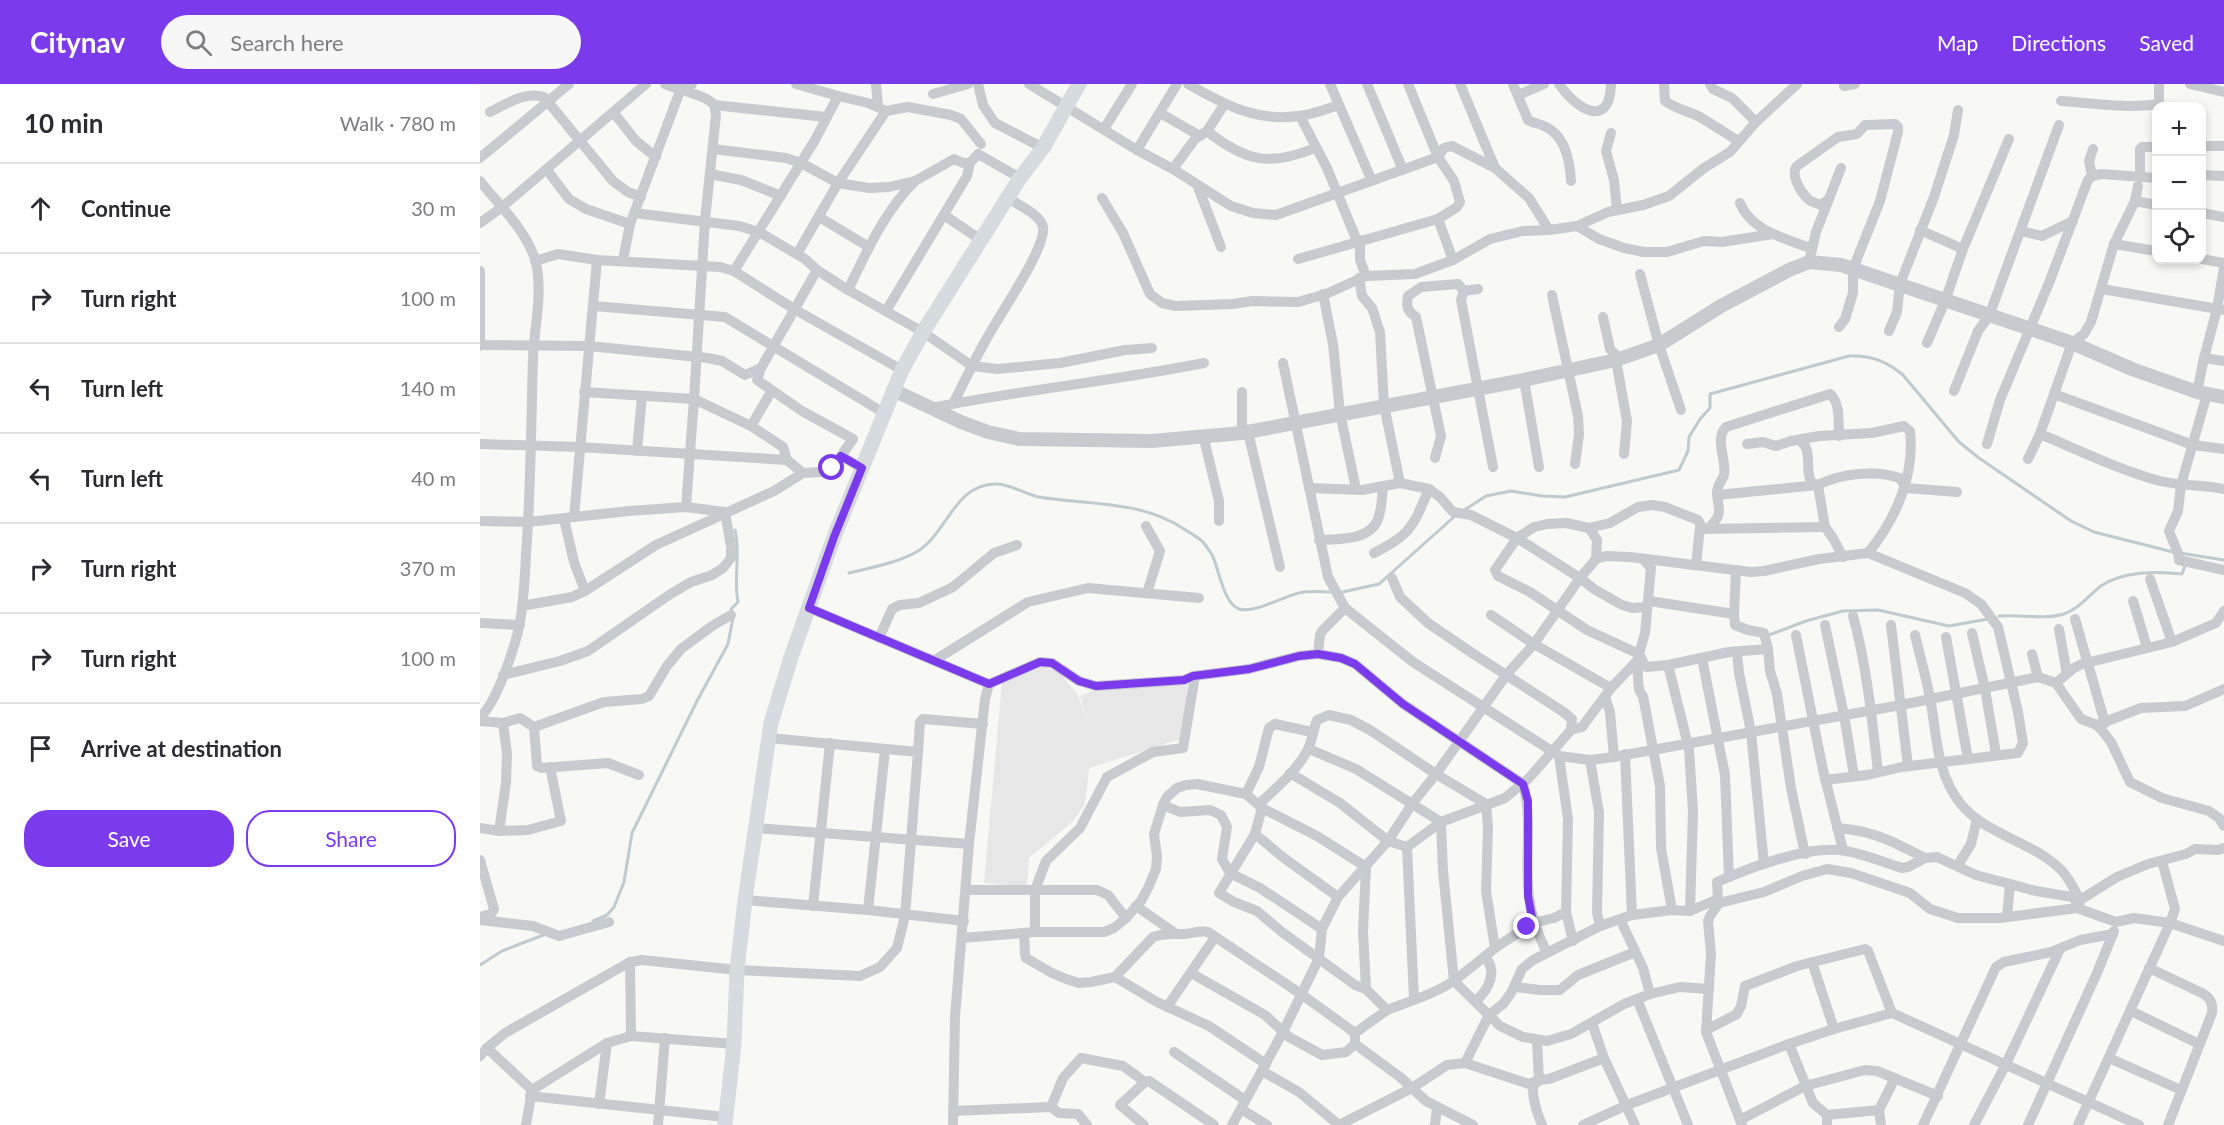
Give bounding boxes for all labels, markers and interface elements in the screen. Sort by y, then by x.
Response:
search box [161,15,581,69]
text: Citynav [30,25,125,59]
icon: search [182,26,215,59]
text: Search here [230,29,344,56]
text: Map [1937,30,1978,55]
text: Directions [2011,30,2106,55]
text: Saved [2139,30,2194,55]
map controls [2152,102,2206,264]
button: + [2152,102,2206,156]
text: 10 min [24,107,104,139]
text: Walk · 780 m [340,111,456,135]
button: − [2152,156,2206,210]
icon: ahead [24,192,57,225]
text: Continue [81,195,171,222]
text: 30 m [411,196,456,220]
button: locate [2152,210,2206,264]
icon: right [24,282,57,315]
text: Turn right [81,285,176,312]
text: 100 m [400,286,456,310]
icon: left [24,372,57,405]
text: Turn left [81,375,163,402]
text: 140 m [400,376,456,400]
route start [818,454,844,480]
icon: left [24,462,57,495]
text: Turn left [81,465,163,492]
text: 40 m [411,466,456,490]
icon: right [24,552,57,585]
text: Turn right [81,555,176,582]
text: 370 m [400,556,456,580]
icon: right [24,642,57,675]
text: Turn right [81,645,176,672]
text: 100 m [400,646,456,670]
icon: arrive [24,732,57,765]
text: Arrive at destination [81,735,282,762]
button: Save [24,810,234,867]
button: Share [246,810,456,867]
route end [1513,913,1539,939]

